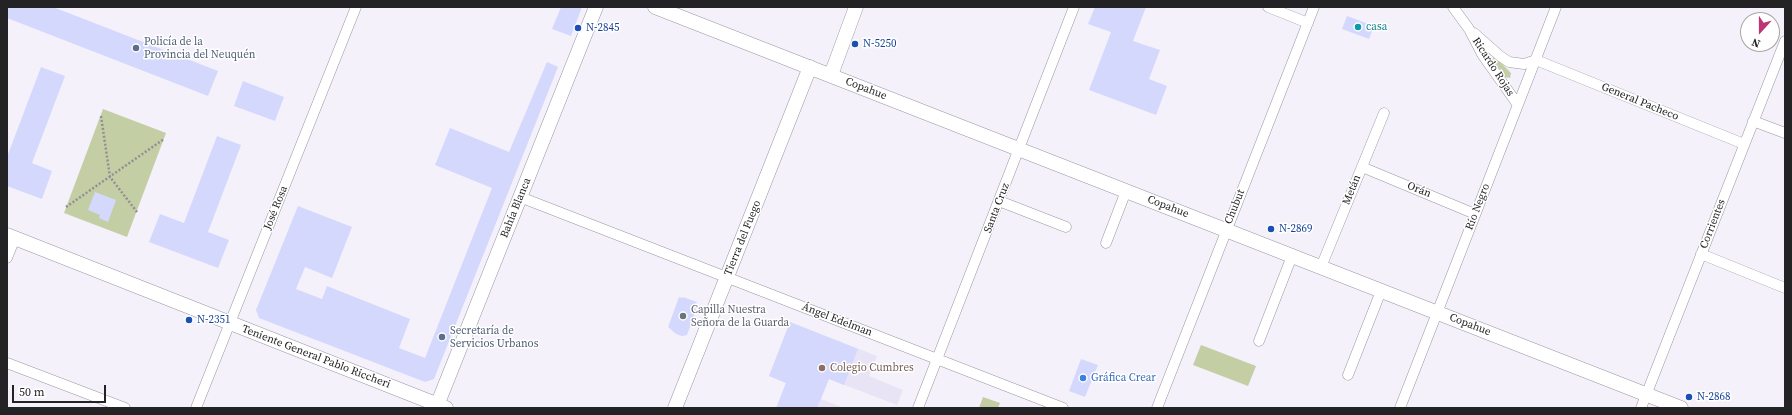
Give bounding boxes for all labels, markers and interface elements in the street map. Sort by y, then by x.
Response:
north arrow [1740,12,1780,52]
place label: casa [1366,20,1387,34]
place label: N-2845 [586,21,620,35]
marker: casa [1353,22,1363,32]
marker: N-2845 [573,23,583,33]
text: N [1749,34,1762,51]
place label: Policía de la Provincia del Neuquén [144,35,255,61]
street label: Ricardo Rojas [1469,35,1517,99]
place label: N-5250 [863,37,897,51]
marker: N-5250 [850,39,860,49]
marker: Policía de la Provincia del Neuquén [131,43,141,53]
street label: Copahue [843,75,889,103]
street label: General Pacheco [1599,80,1681,124]
street label: Metán [1340,173,1364,207]
street label: Bahía Blanca [498,176,534,240]
street label: Orán [1405,179,1433,201]
street label: Santa Cruz [981,181,1013,235]
street label: Río Negro [1463,182,1493,232]
street label: José Rosa [261,184,291,232]
street label: Chubut [1222,188,1248,226]
street label: Copahue [1145,193,1191,221]
street label: Corrientes [1698,197,1728,251]
street label: Tierra del Fuego [722,198,764,278]
place label: N-2869 [1279,222,1313,236]
marker: N-2869 [1266,224,1276,234]
street label: Ángel Edelman [800,300,874,340]
place label: Capilla Nuestra Señora de la Guarda [691,303,789,329]
marker: Capilla Nuestra Señora de la Guarda [678,311,688,321]
street label: Copahue [1447,311,1493,339]
place label: N-2351 [197,313,231,327]
marker: N-2351 [184,315,194,325]
street label: Teniente General Pablo Riccheri [240,322,392,392]
place label: Secretaría de Servicios Urbanos [450,324,538,350]
marker: Secretaría de Servicios Urbanos [437,332,447,342]
place label: Colegio Cumbres [830,361,914,375]
marker: Colegio Cumbres [817,363,827,373]
place label: Gráfica Crear [1091,371,1156,385]
marker: Gráfica Crear [1078,373,1088,383]
scale bar [14,377,108,403]
text: 50 m [19,384,45,400]
place label: N-2868 [1697,390,1731,404]
marker: N-2868 [1684,392,1694,402]

